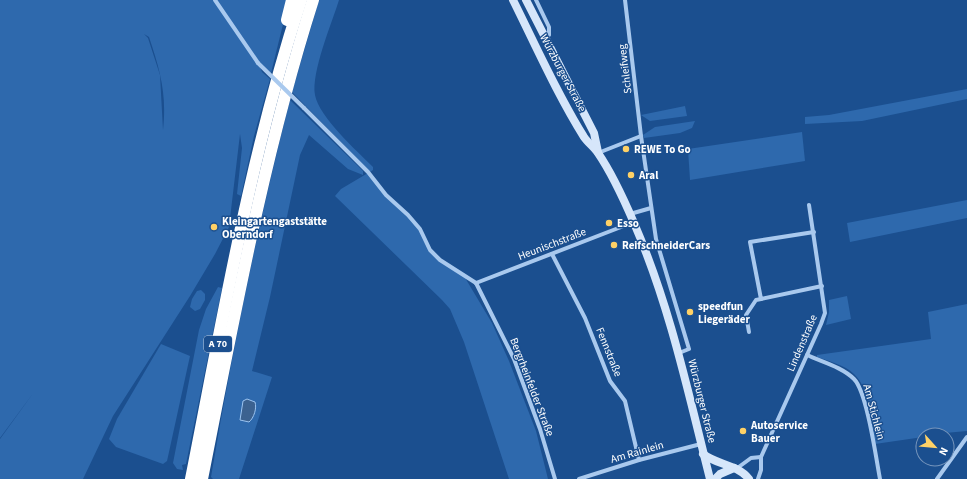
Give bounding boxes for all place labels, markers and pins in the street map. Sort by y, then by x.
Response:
place label: REWE To Go [634,142,691,157]
marker: REWE To Go [621,144,631,154]
place label: Aral [638,168,659,183]
marker: Aral [626,170,636,180]
place label: Kleingartengaststätte Oberndorf [222,214,327,242]
place label: Esso [617,216,639,231]
marker: Esso [604,218,614,228]
marker: Kleingartengaststätte Oberndorf [209,222,219,232]
place label: ReifschneiderCars [622,238,710,253]
marker: ReifschneiderCars [609,240,619,250]
place label: speedfun Liegeräder [698,299,751,327]
marker: speedfun Liegeräder [685,307,695,317]
place label: Autoservice Bauer [750,418,808,446]
marker: Autoservice Bauer [738,426,748,436]

